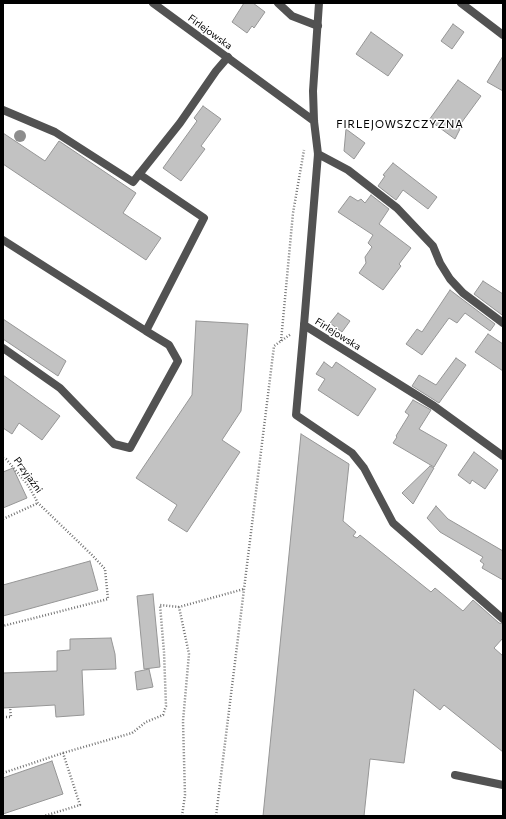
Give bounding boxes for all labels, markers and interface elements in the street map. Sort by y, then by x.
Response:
street label: Firlejowska [186,12,234,52]
district label: FIRLEJOWSZCZYZNA [336,117,464,131]
street label: Firlejowska [313,315,363,353]
street label: Przyjaźni [11,455,45,495]

